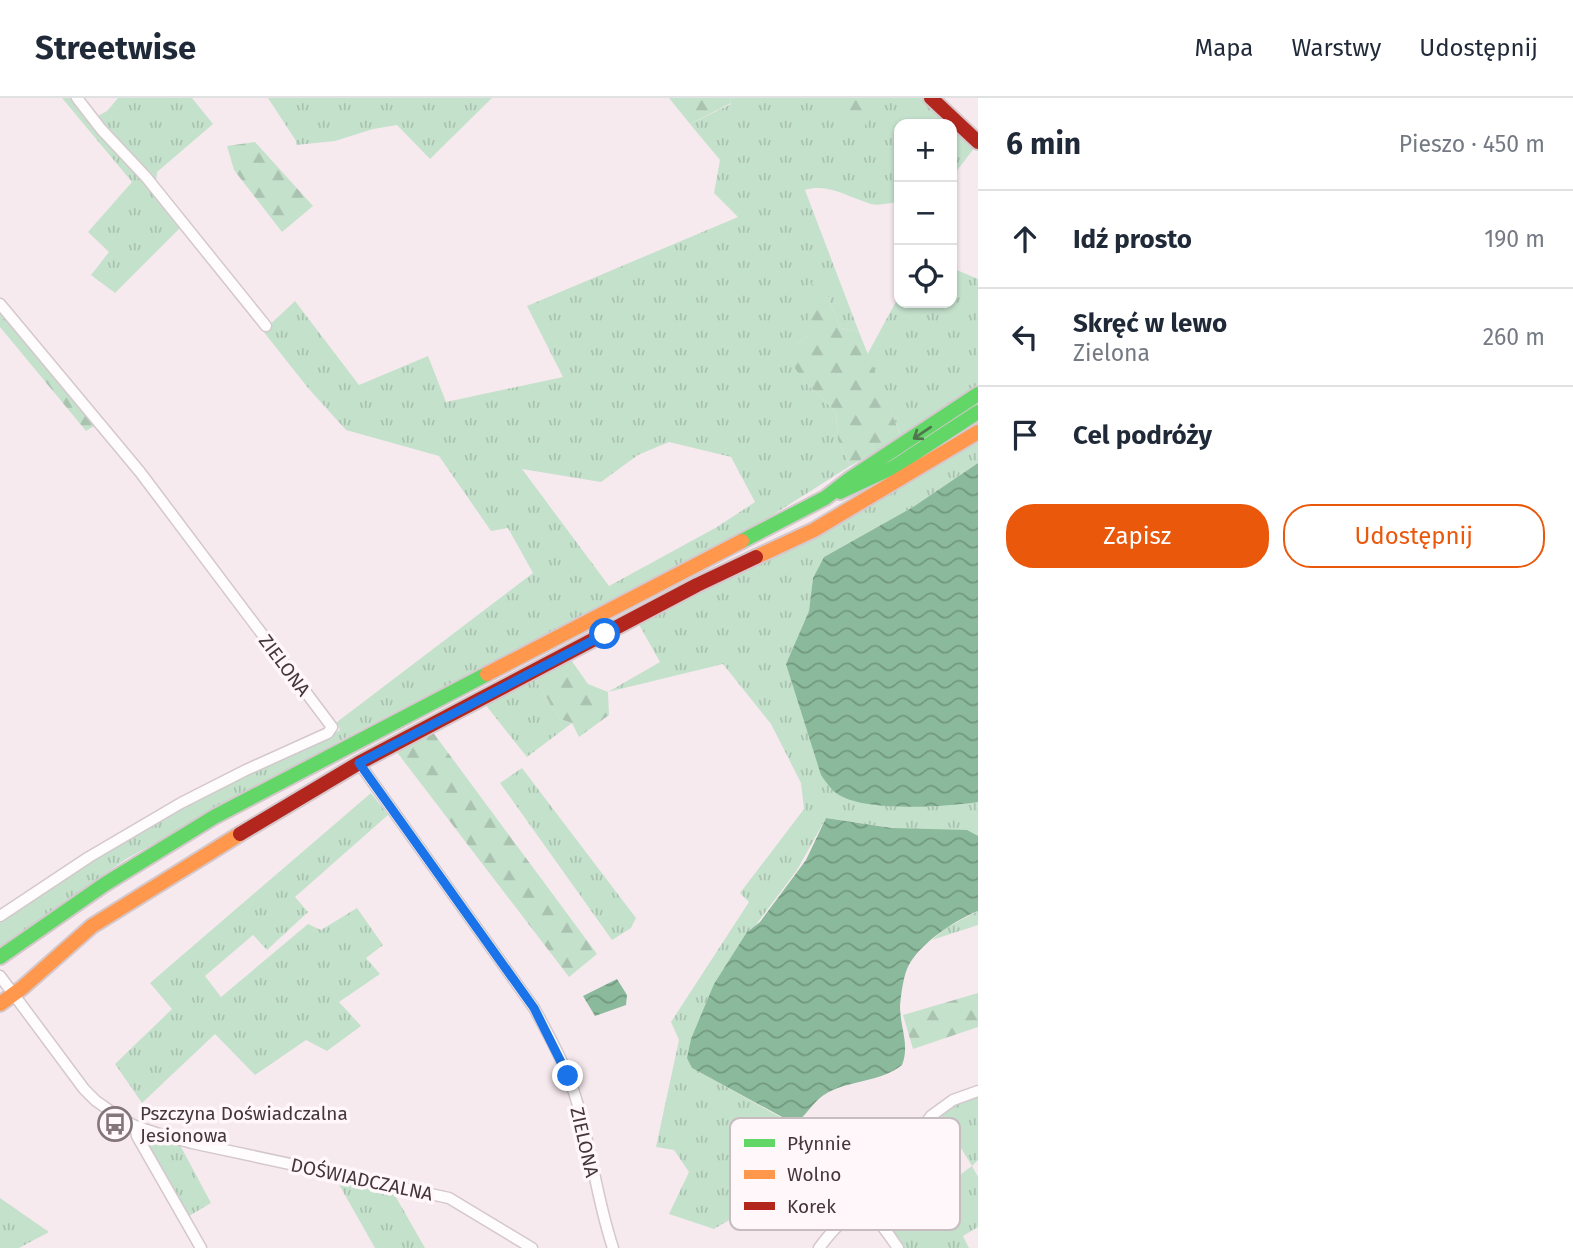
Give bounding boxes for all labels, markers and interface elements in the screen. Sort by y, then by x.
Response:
text: Streetwise [35,28,196,68]
text: Mapa [1195,34,1253,62]
text: Warstwy [1291,34,1381,62]
text: Udostępnij [1419,34,1538,62]
map controls [894,119,957,308]
button: + [894,119,957,182]
text: 6 min [1006,126,1081,162]
text: Pieszo · 450 m [1399,130,1545,158]
button: − [894,182,957,245]
icon: ahead [1006,220,1044,258]
text: Idź prosto [1073,224,1192,255]
text: 190 m [1484,225,1545,253]
button: locate [894,245,957,308]
text: Skręć w lewo [1073,308,1227,339]
icon: left [1006,318,1044,356]
text: 260 m [1483,323,1545,351]
text: Zielona [1073,339,1150,367]
icon: arrive [1006,416,1044,454]
text: Cel podróży [1073,420,1212,451]
one-way arrow [913,425,932,440]
button: Zapisz [1006,504,1269,568]
button: Udostępnij [1283,504,1545,568]
route start [589,618,620,649]
street label: ZIELONA [254,630,315,701]
route end [552,1060,583,1091]
place label: Pszczyna Doświadczalna Jesionowa [140,1102,348,1147]
bus stop icon: Pszczyna Doświadczalna Jesionowa [96,1105,134,1143]
street label: ZIELONA [565,1105,604,1180]
legend [730,1118,960,1230]
text: Płynnie [787,1132,851,1155]
street label: DOŚWIADCZALNA [289,1153,435,1206]
text: Wolno [787,1163,841,1186]
text: Korek [787,1195,836,1218]

